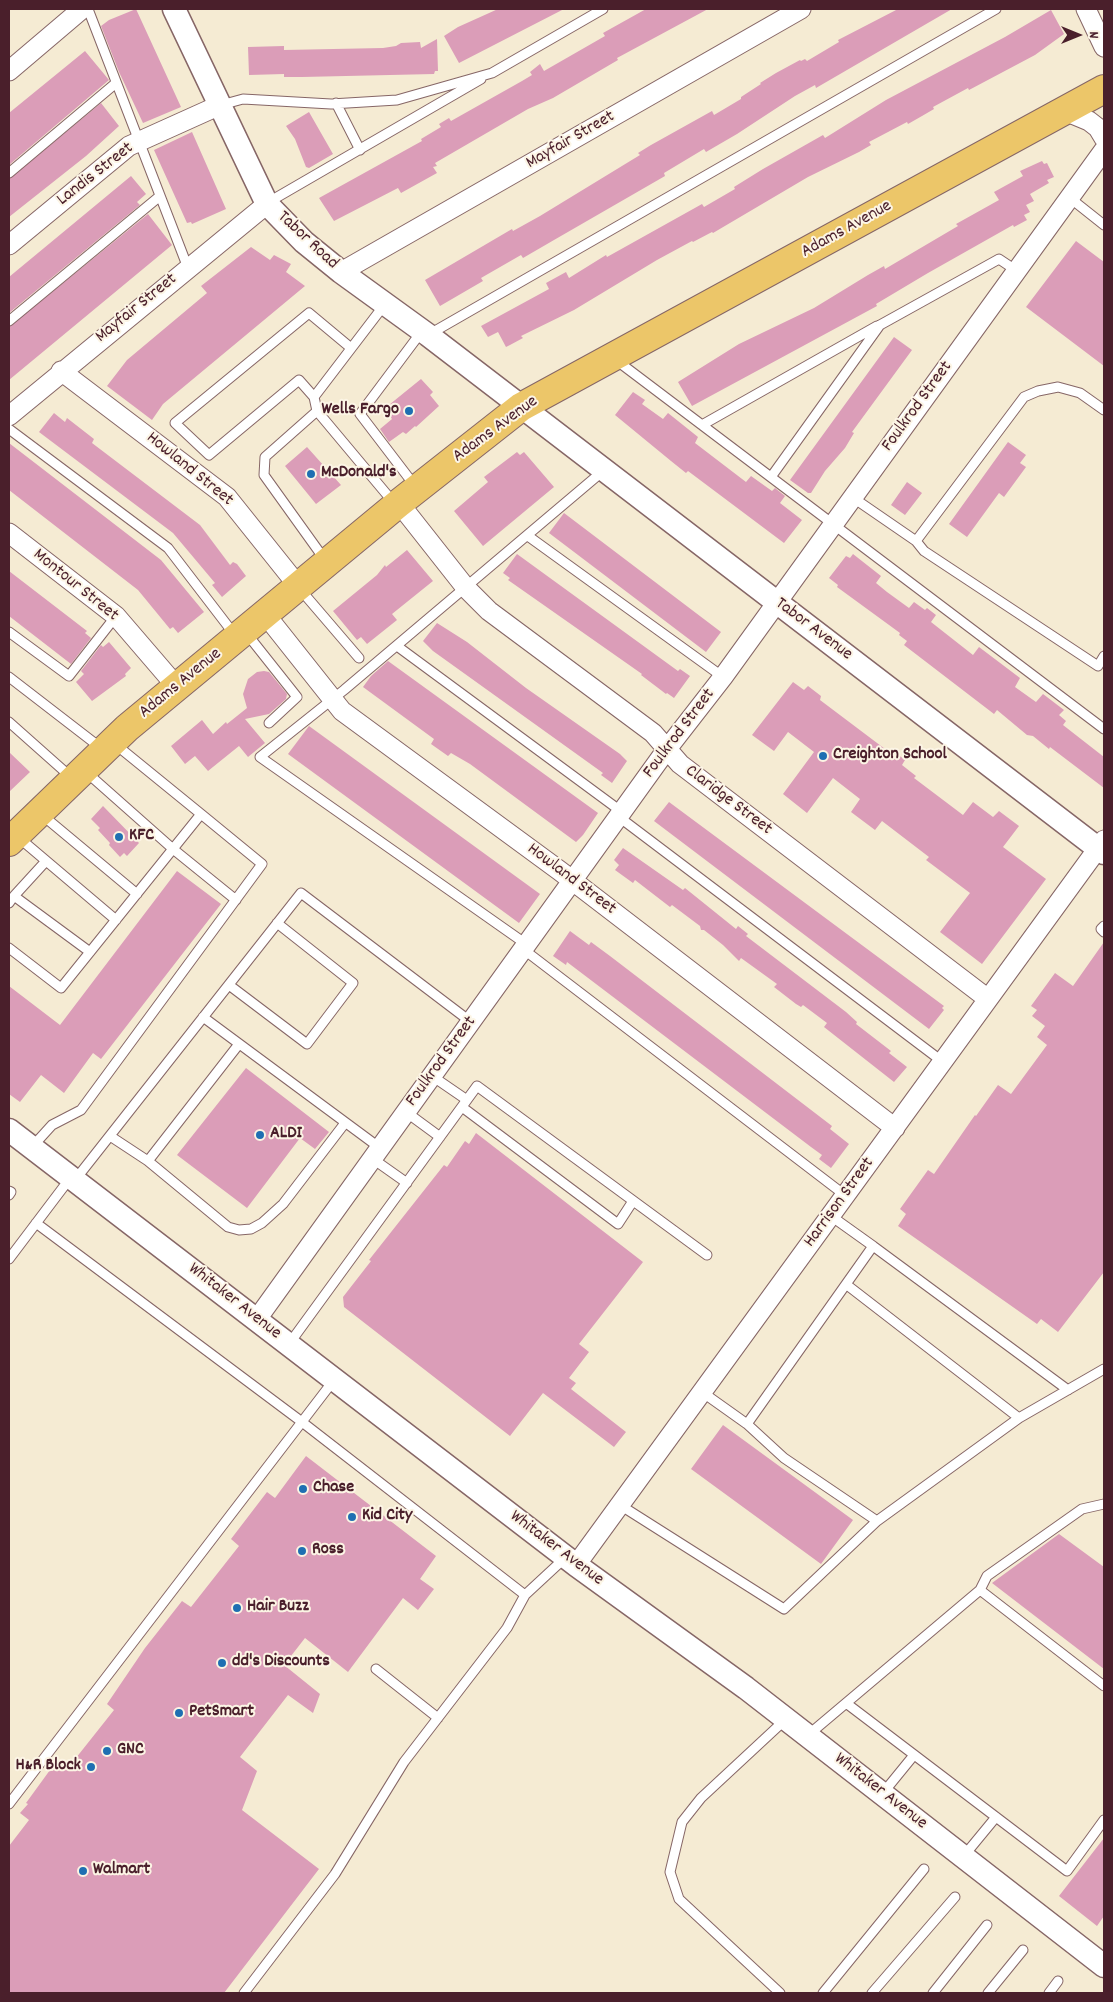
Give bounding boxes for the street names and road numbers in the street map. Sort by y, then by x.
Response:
street label: Mayfair Street [523,107,619,175]
street label: Landis Street [53,138,139,212]
street label: Adams Avenue [798,196,896,264]
street label: Tabor Road [272,207,342,275]
street label: Mayfair Street [92,269,182,349]
street label: Foulkrod Street [878,358,958,456]
street label: Adams Avenue [449,392,543,468]
street label: Howland Street [141,428,237,512]
street label: Montour Street [28,545,122,627]
street label: Tabor Avenue [770,594,856,666]
street label: Adams Avenue [135,644,227,724]
street label: Foulkrod Street [639,685,721,783]
street label: Claridge Street [680,761,776,841]
street label: Howland Street [522,839,620,921]
street label: Foulkrod Street [402,1013,482,1111]
street label: Harrison Street [800,1154,880,1252]
street label: Whitaker Avenue [183,1259,285,1345]
street label: Whitaker Avenue [505,1507,607,1591]
street label: Whitaker Avenue [829,1749,931,1835]

